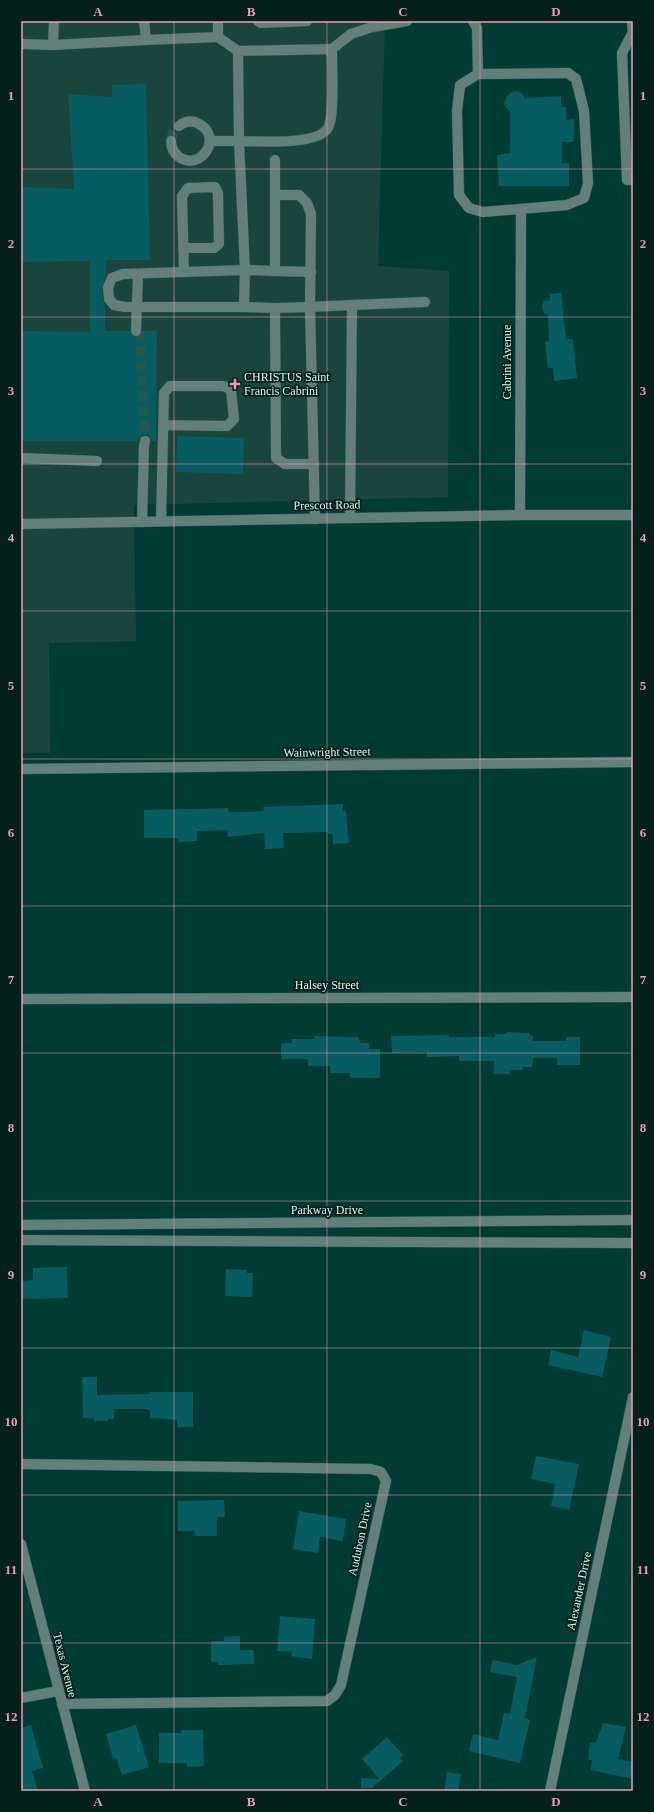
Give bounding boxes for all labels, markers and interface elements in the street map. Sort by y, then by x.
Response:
text: A [93,4,103,19]
text: B [247,4,256,19]
text: C [398,4,408,19]
text: D [551,4,561,19]
text: 1 [8,88,14,103]
text: 1 [640,88,646,103]
text: 2 [8,236,14,251]
text: 2 [640,236,646,251]
street label: Cabrini Avenue [500,325,514,399]
place label: CHRISTUS Saint Francis Cabrini [244,370,330,398]
marker: CHRISTUS Saint Francis Cabrini [229,378,241,390]
text: 3 [8,383,15,398]
text: 3 [640,383,647,398]
street label: Prescott Road [293,497,361,513]
text: 4 [8,530,15,545]
text: 4 [640,530,647,545]
text: 5 [8,678,15,693]
text: 5 [640,678,647,693]
street label: Wainwright Street [283,744,371,760]
text: 6 [8,825,15,840]
text: 6 [640,825,647,840]
text: 7 [8,972,15,987]
text: 7 [640,972,647,987]
street label: Halsey Street [295,978,360,992]
text: 8 [8,1120,15,1135]
text: 8 [640,1120,647,1135]
street label: Parkway Drive [291,1203,363,1217]
text: 9 [8,1267,15,1282]
text: 9 [640,1267,647,1282]
text: 10 [5,1414,18,1429]
text: 10 [637,1414,650,1429]
street label: Audubon Drive [345,1501,375,1577]
street label: Alexander Drive [564,1550,594,1632]
text: 11 [5,1562,17,1577]
text: 11 [637,1562,649,1577]
street label: Texas Avenue [50,1631,80,1699]
text: 12 [5,1709,18,1724]
text: 12 [637,1709,650,1724]
text: A [93,1794,103,1809]
text: B [247,1794,256,1809]
text: C [398,1794,408,1809]
text: D [551,1794,561,1809]

